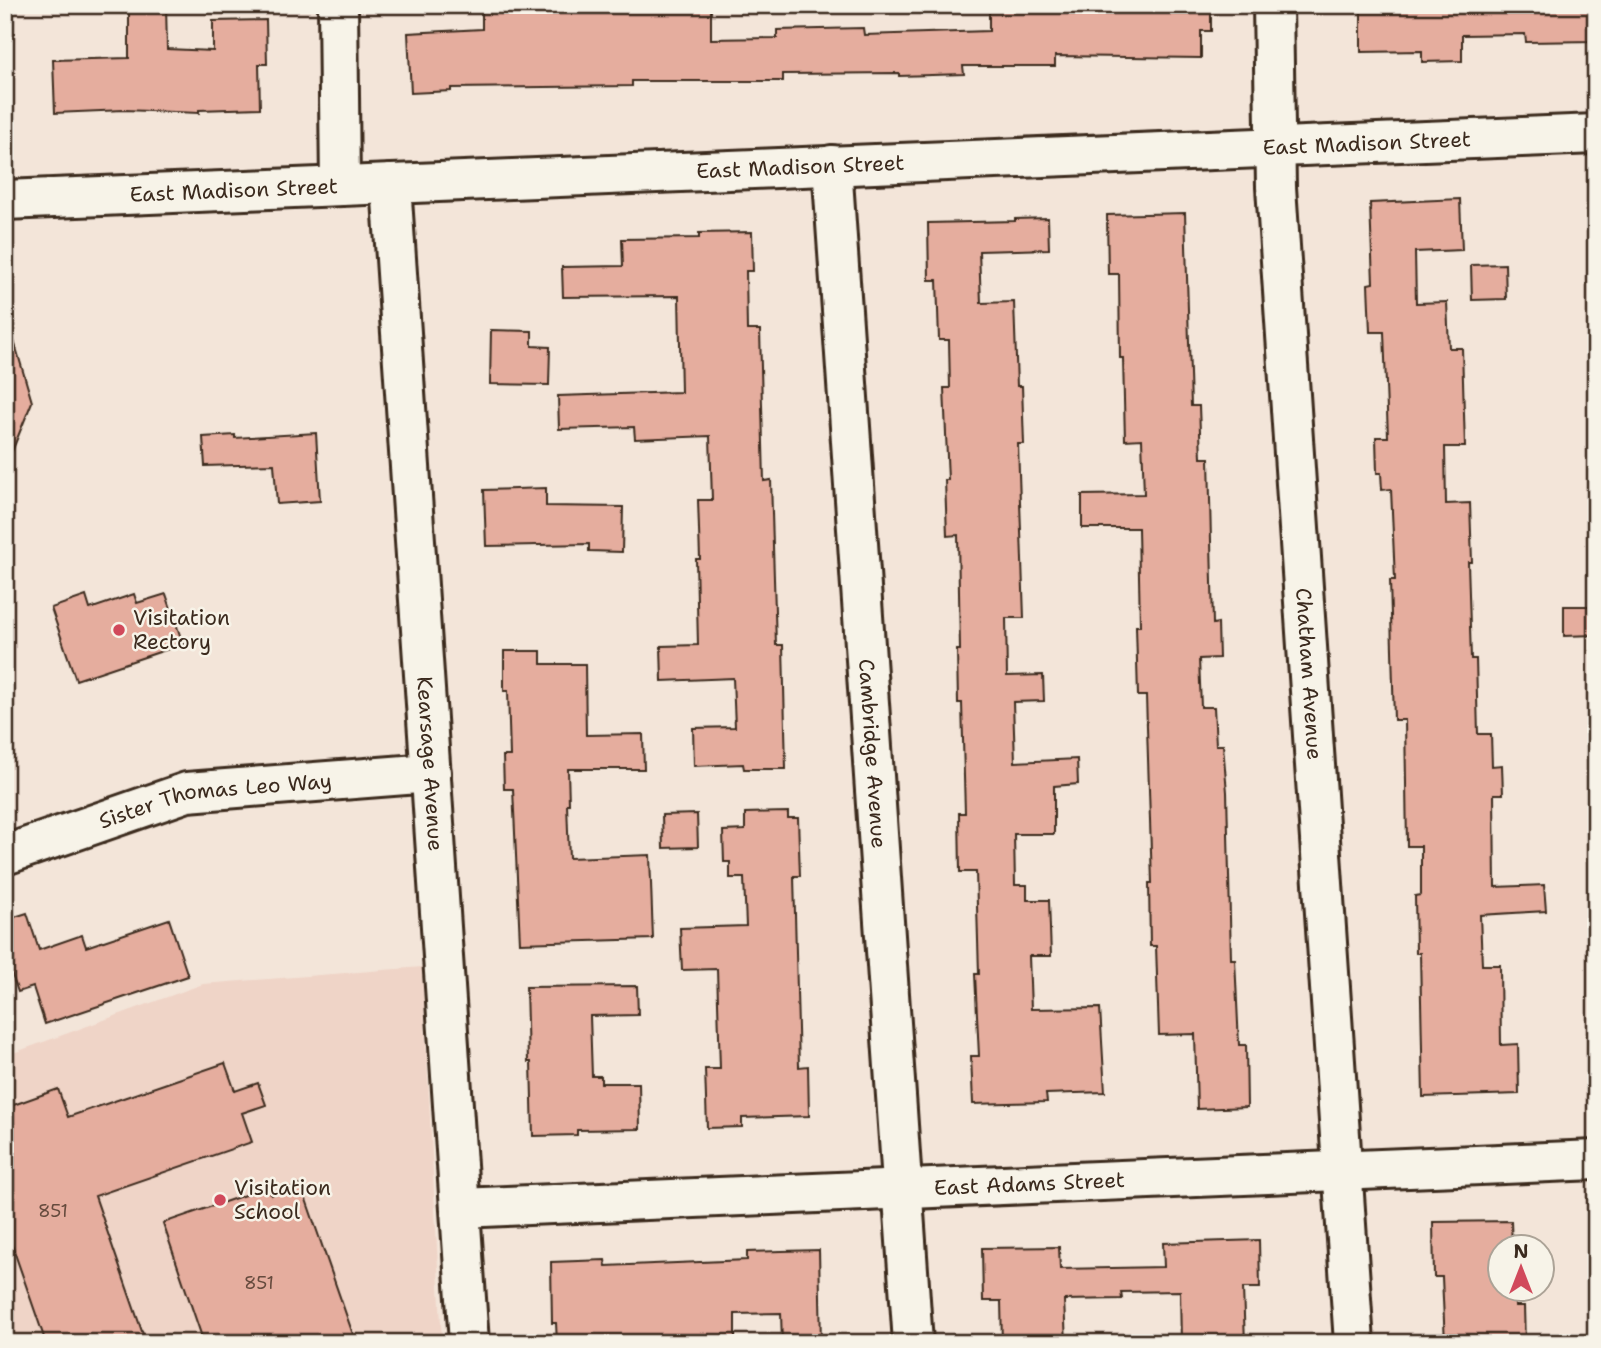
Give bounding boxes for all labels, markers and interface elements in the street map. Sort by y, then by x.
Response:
street label: East Madison Street [1262,125,1472,162]
street label: East Madison Street [696,149,905,185]
street label: East Madison Street [129,172,339,209]
street label: Chatham Avenue [1289,587,1329,761]
place label: Visitation Rectory [133,604,230,656]
marker: Visitation Rectory [111,622,127,638]
street label: Cambridge Avenue [852,658,893,849]
street label: Kearsage Avenue [410,675,450,852]
street label: Sister Thomas Leo Way [95,767,333,835]
street label: East Adams Street [933,1166,1126,1202]
place label: Visitation School [234,1174,331,1226]
marker: Visitation School [212,1192,228,1208]
house number: 851 [38,1199,68,1223]
north arrow [1486,1232,1556,1302]
text: N [1513,1239,1529,1264]
house number: 851 [244,1271,274,1295]

